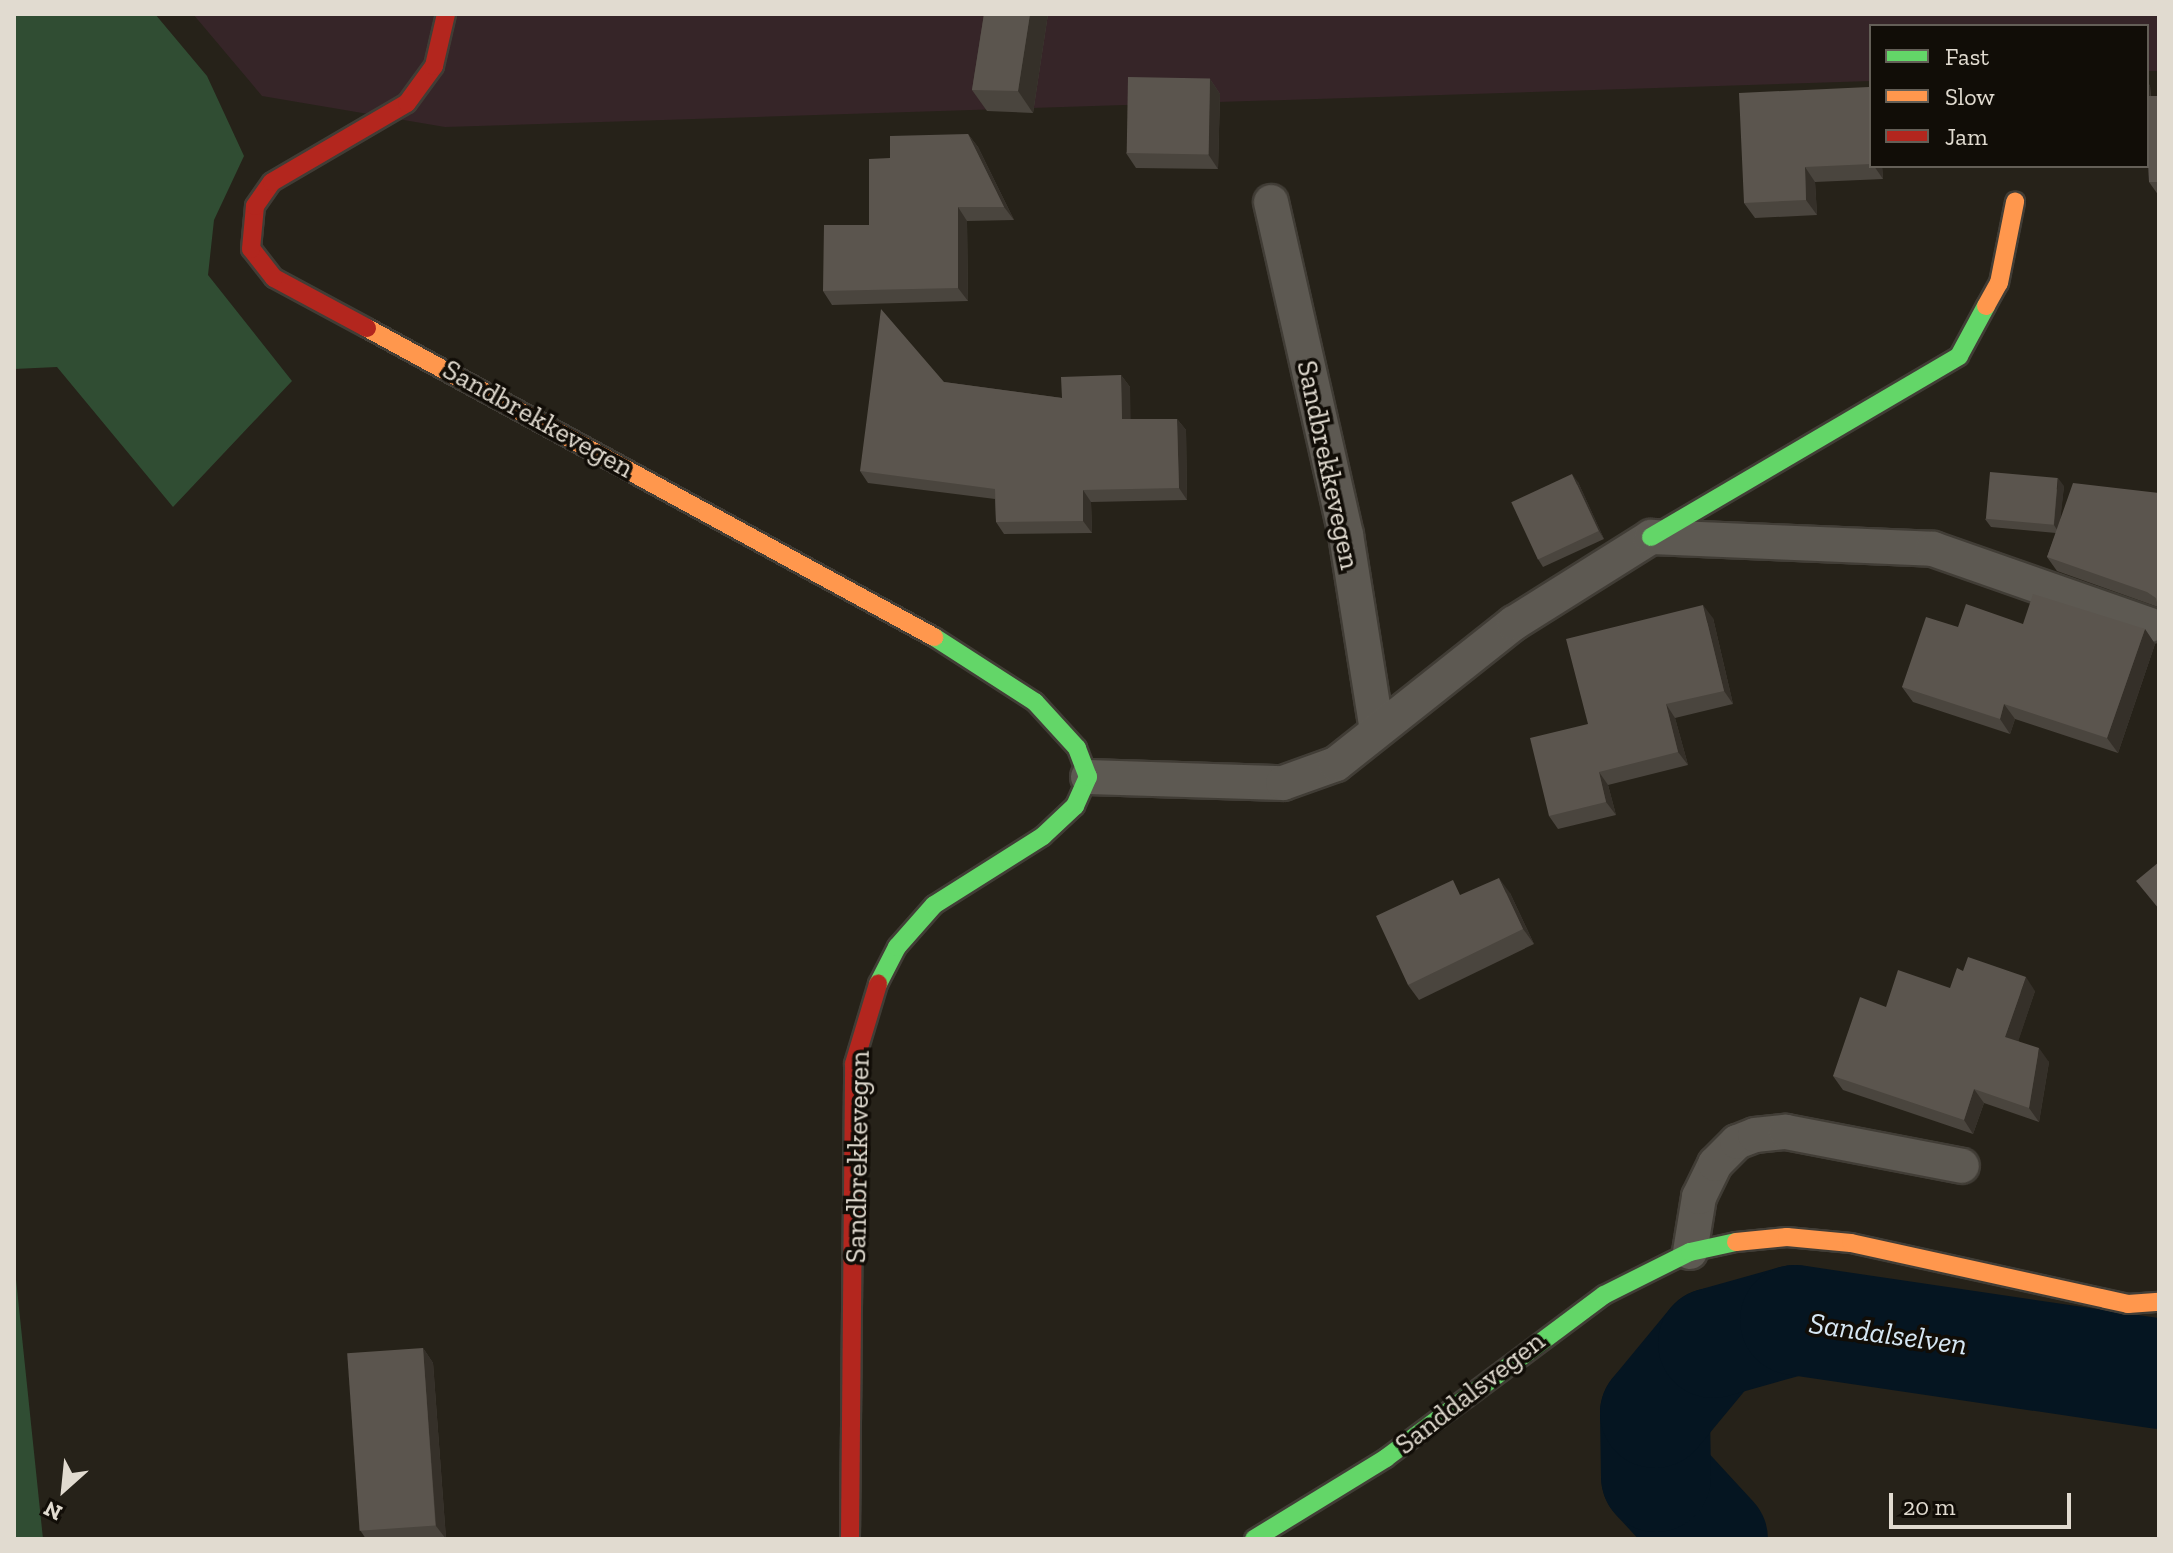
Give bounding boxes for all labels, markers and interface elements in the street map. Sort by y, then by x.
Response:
legend [1869,24,2149,168]
text: Fast [1945,42,1989,71]
text: Slow [1945,82,1995,111]
text: Jam [1945,122,1988,151]
street label: Sandbrekkevegen [437,353,639,485]
street label: Sandbrekkevegen [1289,358,1367,572]
street label: Sandbrekkevegen [839,1050,877,1264]
water label: Sandalselven [1806,1305,1970,1363]
street label: Sanddalsvegen [1389,1324,1551,1462]
north arrow [24,1449,104,1529]
scale bar [1893,1477,2075,1527]
text: 20 m [1903,1492,1955,1521]
text: N [39,1495,66,1527]

